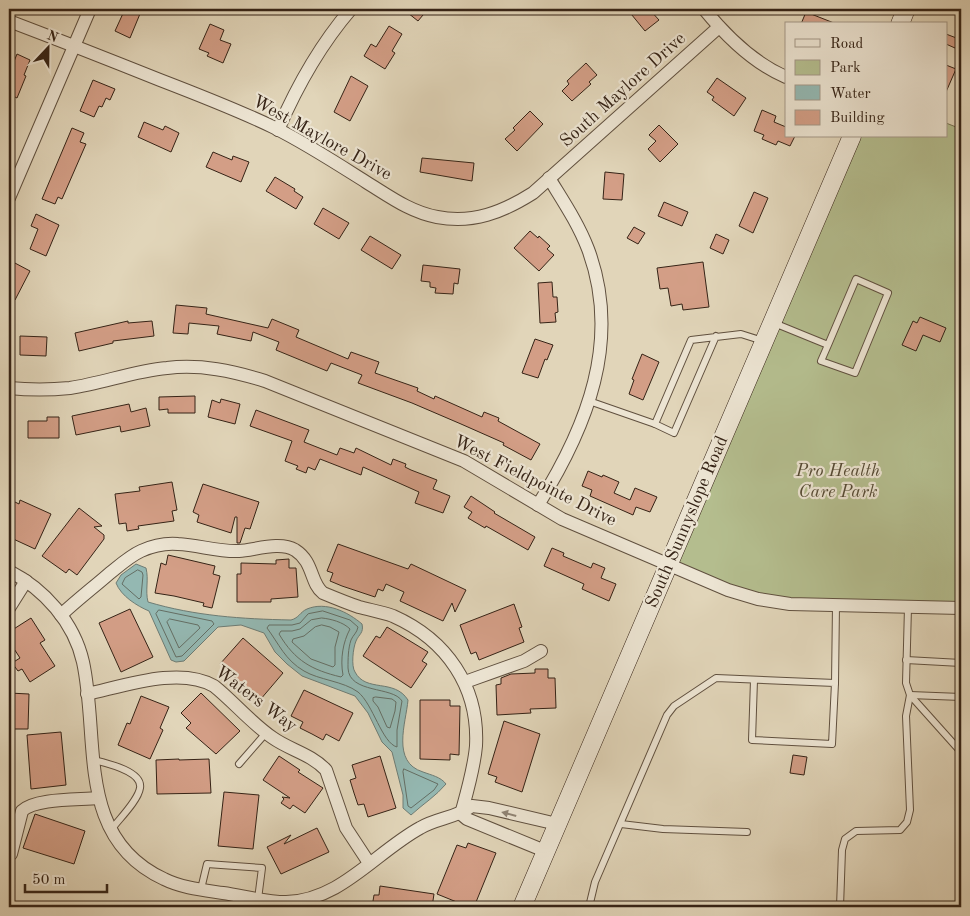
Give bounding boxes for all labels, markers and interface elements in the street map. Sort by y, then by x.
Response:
north arrow [22,22,72,72]
legend [785,22,948,138]
text: N [45,28,60,45]
street label: South Maylore Drive [557,29,689,151]
text: Road [830,37,864,52]
text: Park [830,61,861,76]
text: Water [830,87,871,102]
street label: West Maylore Drive [249,92,395,184]
text: Building [830,111,885,126]
street label: West Fieldpointe Drive [451,432,619,530]
street label: South Sunnyslope Road [643,433,731,611]
park label: Pro Health Care Park [795,462,880,501]
street label: Waters Way [212,662,301,736]
one-way arrow [502,810,517,818]
scale bar [25,861,108,893]
text: 50 m [32,873,66,888]

